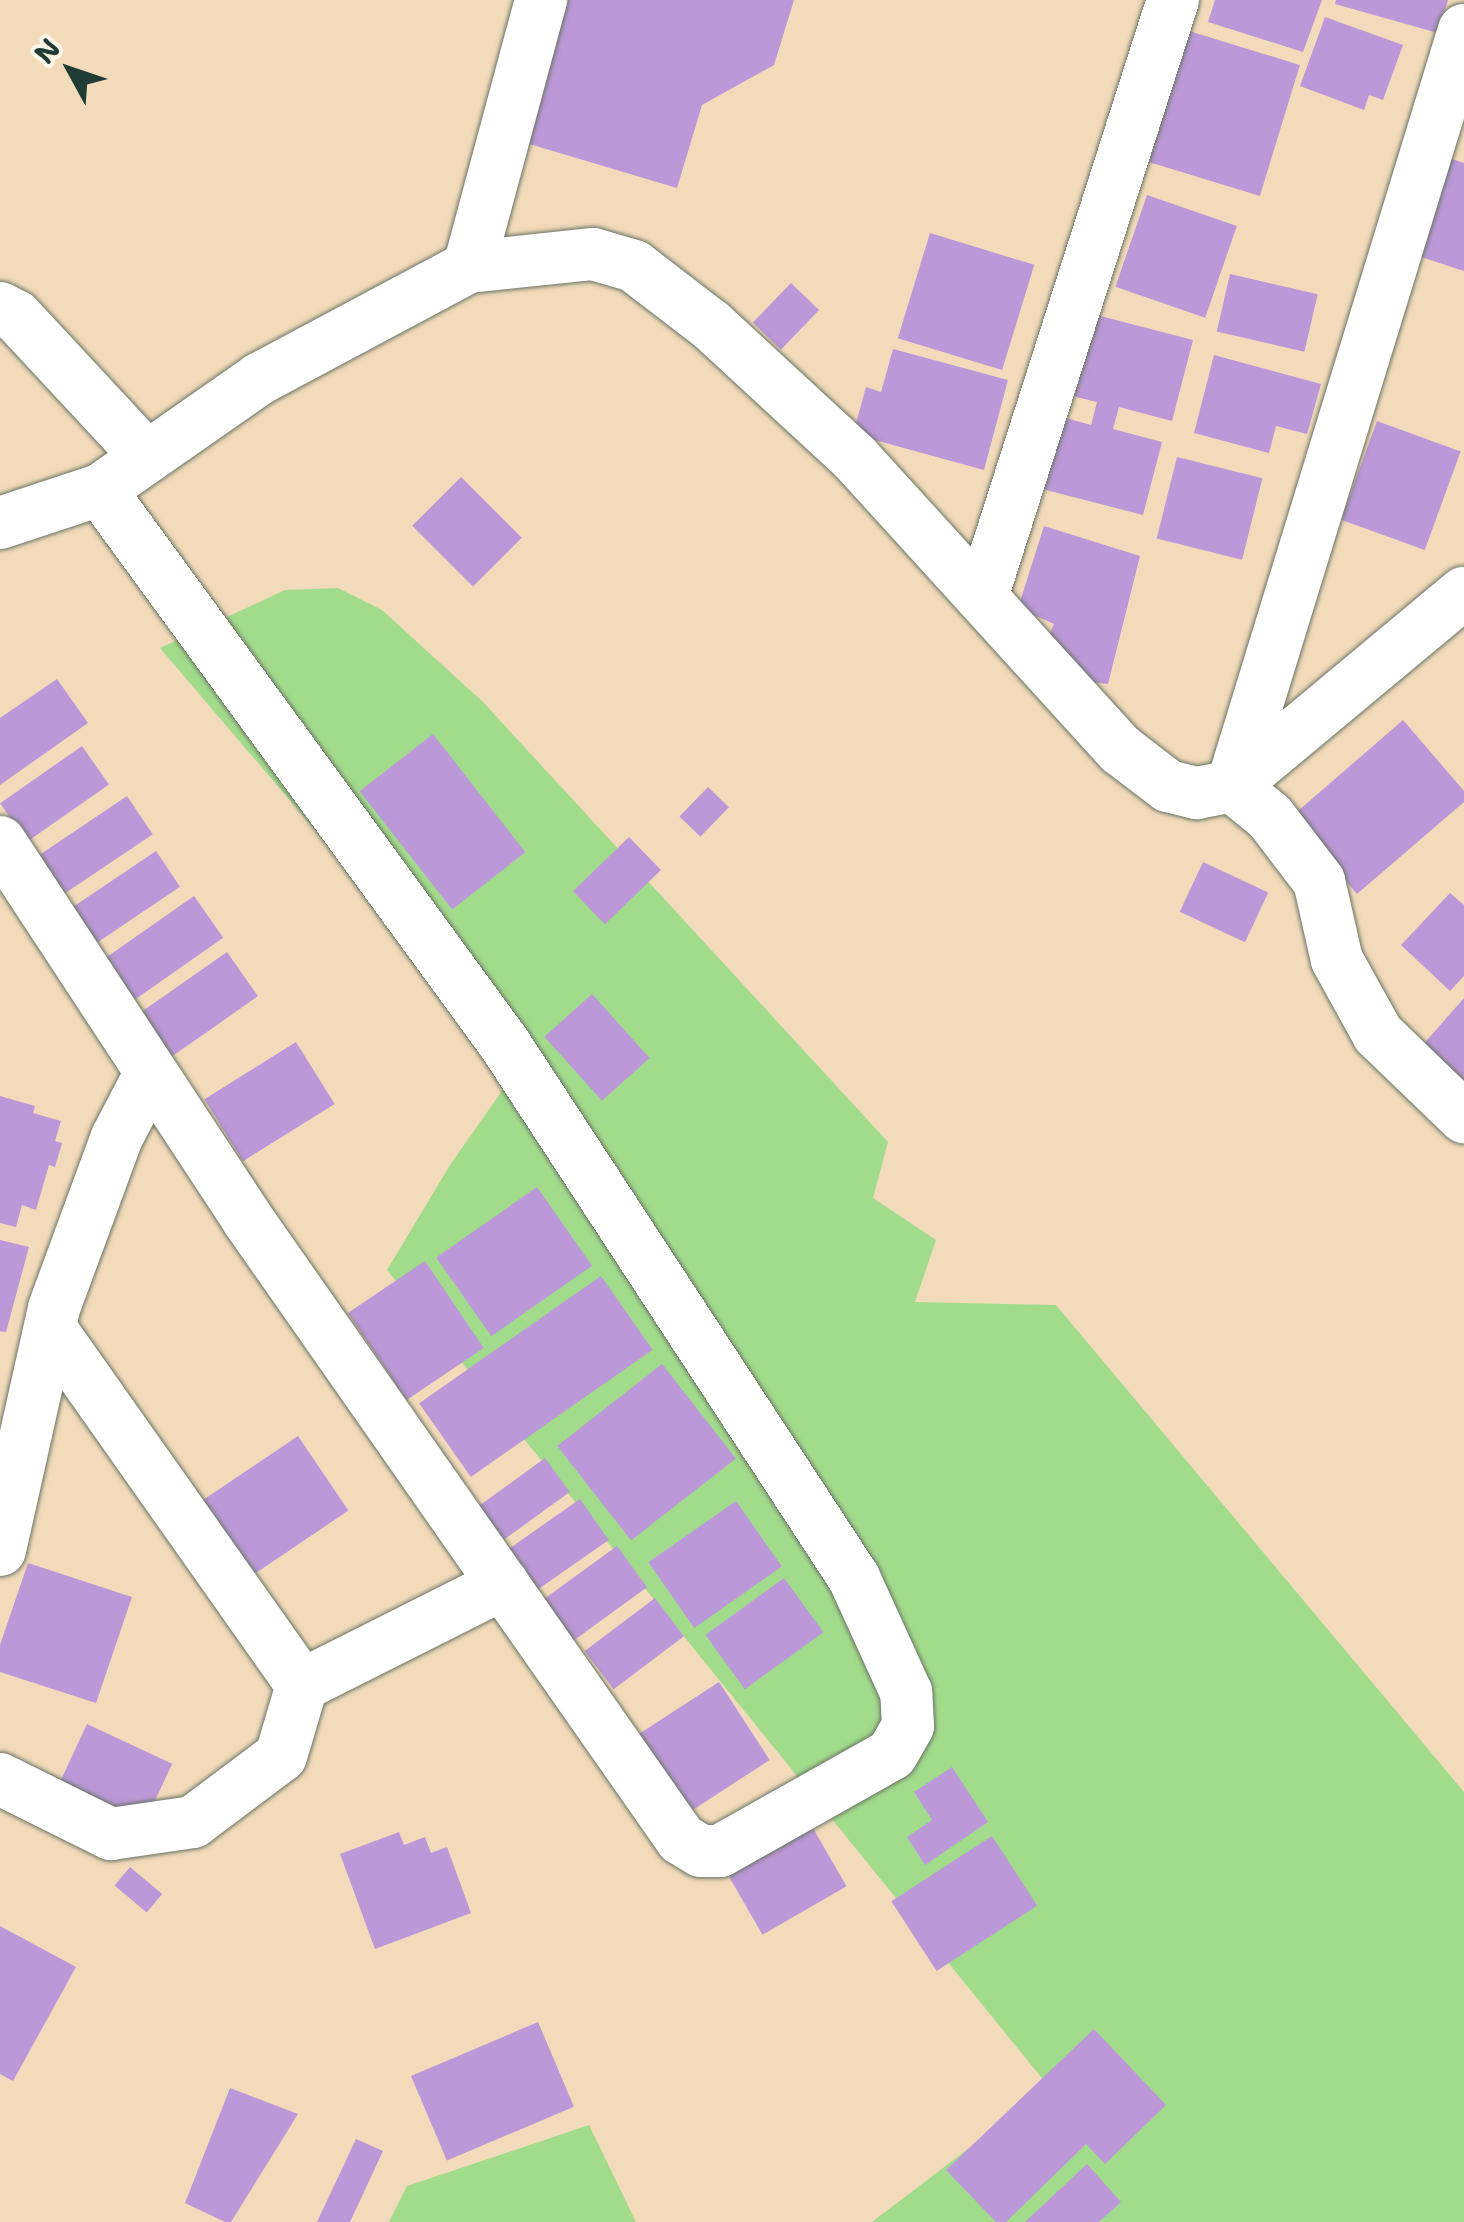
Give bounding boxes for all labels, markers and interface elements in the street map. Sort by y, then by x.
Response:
north arrow [20,20,120,120]
text: N [25,30,69,71]

